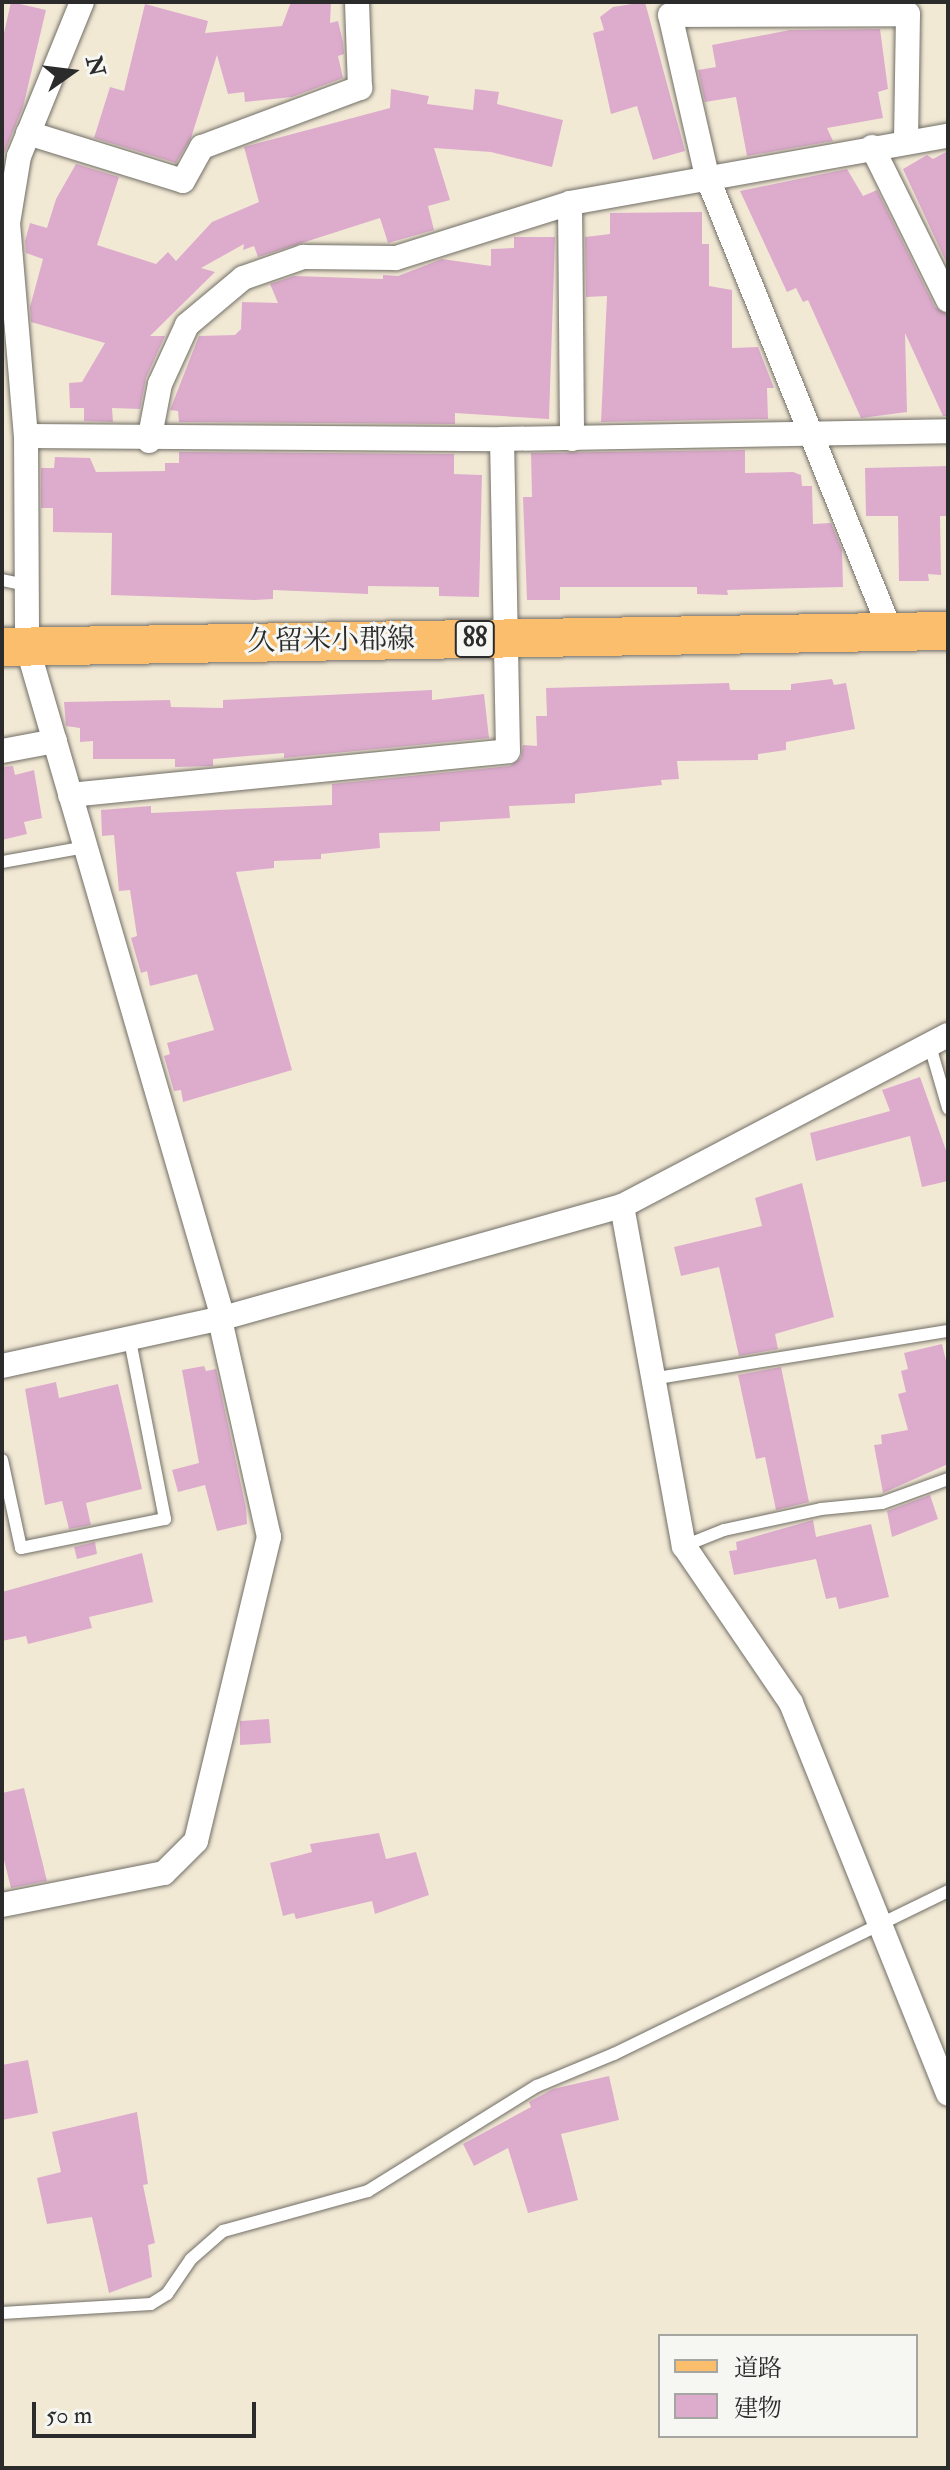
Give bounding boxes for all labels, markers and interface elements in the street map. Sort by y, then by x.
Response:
north arrow [32,32,112,112]
text: N [79,53,111,79]
road number: 88 [453,617,497,661]
street label: 久留米小郡線 [247,623,415,659]
legend [658,2334,918,2438]
text: 道路 [734,2353,782,2384]
scale bar [36,2386,260,2436]
text: 建物 [734,2393,782,2424]
text: 50 m [46,2400,92,2431]

